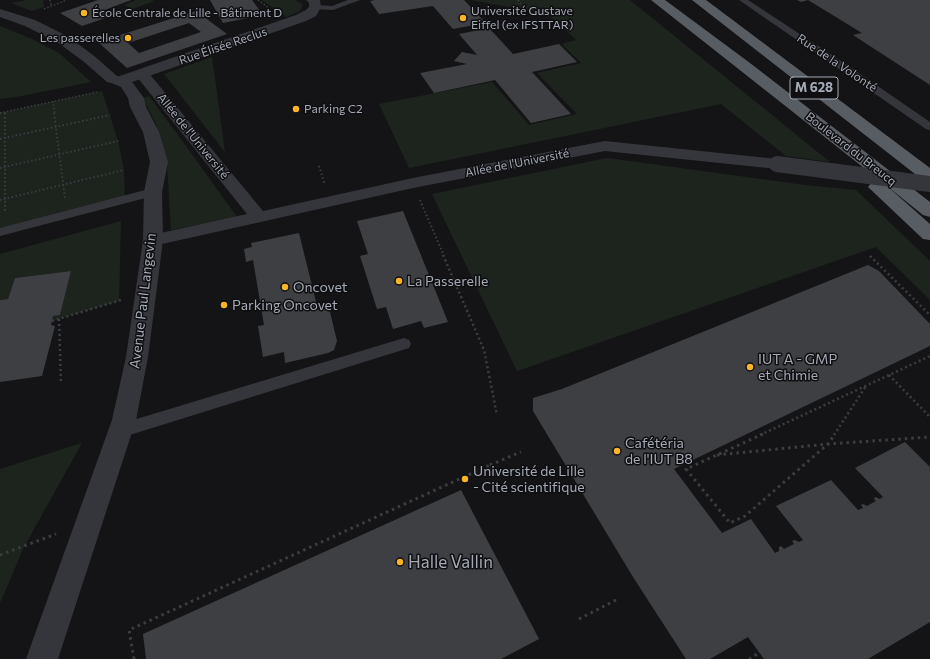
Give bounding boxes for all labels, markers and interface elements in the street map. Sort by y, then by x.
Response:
place label: Université Gustave Eiffel (ex IFSTTAR) [471,4,573,32]
place label: École Centrale de Lille - Bâtiment D [92,6,282,20]
marker: École Centrale de Lille - Bâtiment D [79,8,89,18]
marker: Université Gustave Eiffel (ex IFSTTAR) [458,13,468,23]
street label: Rue Élisée Reclus [177,24,269,68]
place label: Les passerelles [40,31,120,45]
street label: Rue de la Volonté [794,31,880,95]
marker: Les passerelles [123,33,133,43]
road number: M 628 [790,77,838,99]
street label: Allée de l'Université [154,90,232,182]
place label: Parking C2 [304,102,363,116]
marker: Parking C2 [291,104,301,114]
street label: Boulevard du Breucq [803,109,899,189]
street label: Allée de l'Université [464,146,570,180]
street label: Avenue Paul Langevin [126,232,160,370]
place label: La Passerelle [407,273,488,289]
marker: La Passerelle [394,276,404,286]
place label: Oncovet [293,279,347,295]
marker: Oncovet [280,282,290,292]
place label: Parking Oncovet [232,297,338,313]
marker: Parking Oncovet [219,300,229,310]
place label: IUT A - GMP et Chimie [758,351,837,384]
marker: IUT A - GMP et Chimie [745,362,755,372]
place label: Cafétéria de l'IUT B8 [625,435,693,468]
marker: Cafétéria de l'IUT B8 [612,446,622,456]
place label: Université de Lille ‐ Cité scientifique [473,463,585,496]
marker: Université de Lille ‐ Cité scientifique [460,474,470,484]
place label: Halle Vallin [408,552,493,572]
marker: Halle Vallin [395,557,405,567]

